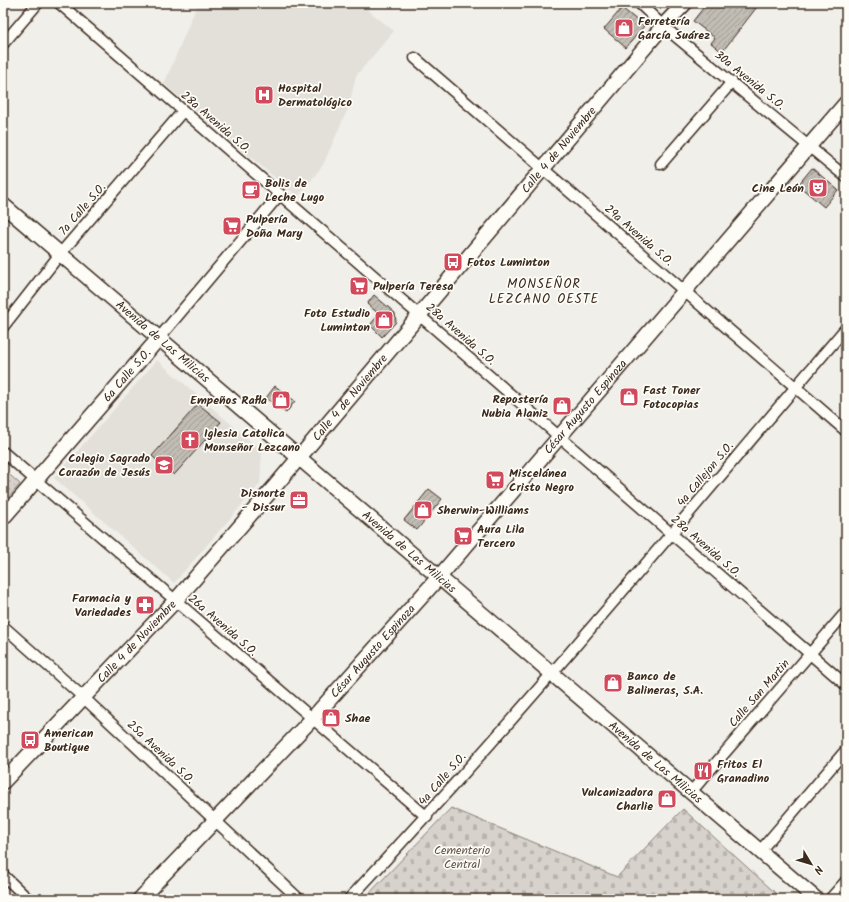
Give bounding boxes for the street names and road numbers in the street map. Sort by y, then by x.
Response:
street label: 30a Avenida S.O. [710,46,789,115]
street label: 28a Avenida S.O. [176,87,255,158]
street label: Calle 4 de Noviembre [517,102,602,198]
street label: 7a Calle S.O. [54,179,111,240]
street label: 29a Avenida S.O. [600,200,678,271]
street label: Avenida de Las Milicias [111,296,214,388]
street label: 28a Avenida S.O. [421,299,500,370]
street label: 6a Calle S.O. [99,344,156,406]
street label: Calle 4 de Noviembre [308,350,393,445]
street label: César Augusto Espinoza [539,355,632,459]
street label: 4a Callejon S.O. [672,437,739,511]
street label: Avenida de Las Milicias [357,506,460,598]
street label: 28a Avenida S.O. [666,511,745,582]
street label: 26a Avenida S.O. [184,590,262,661]
street label: Calle 4 de Noviembre [93,595,182,688]
street label: César Augusto Espinoza [326,600,420,703]
street label: Calle San Martin [724,655,794,732]
street label: 25a Avenida S.O. [122,716,199,789]
street label: Avenida de Las Milicias [604,717,707,808]
street label: 4a Calle S.O. [414,748,471,810]

